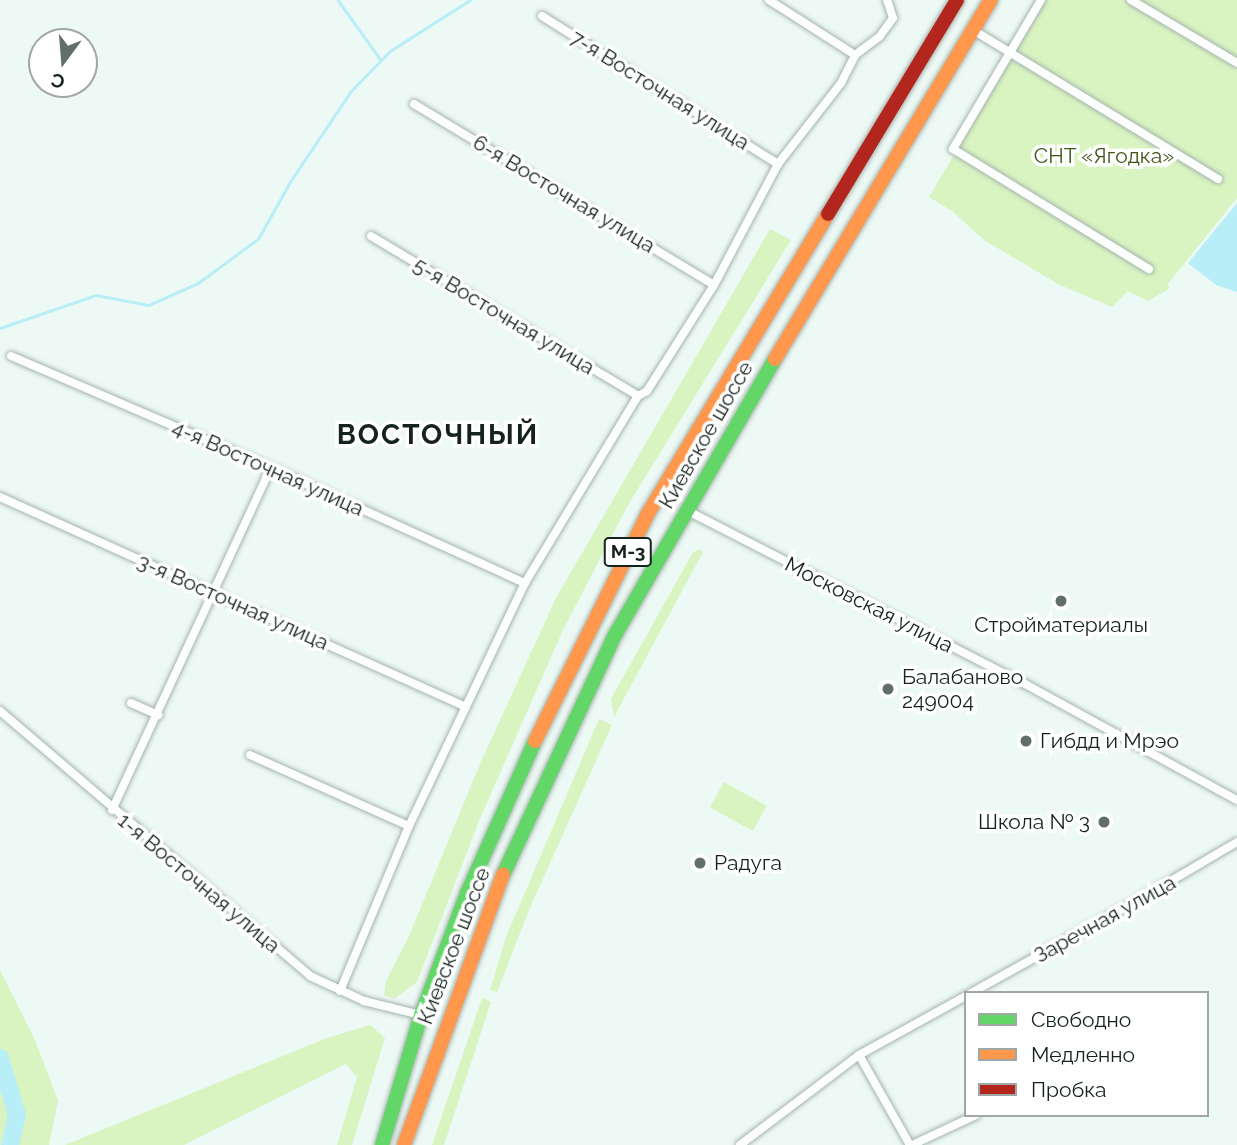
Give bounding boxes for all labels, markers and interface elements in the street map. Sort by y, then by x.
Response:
street label: 7-я Восточная улица [566,25,754,155]
north arrow [28,28,98,98]
text: С [48,69,67,94]
street label: 6-я Восточная улица [468,130,660,258]
park label: СНТ «Ягодка» [1033,143,1175,169]
street label: 5-я Восточная улица [409,252,599,380]
street label: Киевское шоссе [654,357,758,513]
street label: 4-я Восточная улица [168,414,368,522]
district label: ВОСТОЧНЫЙ [338,418,538,452]
road number: М-3 [604,537,652,568]
street label: 3-я Восточная улица [133,548,333,656]
street label: Московская улица [780,552,958,658]
marker: Стройматериалы [1053,593,1069,609]
place label: Стройматериалы [974,612,1148,638]
place label: Балабаново 249004 [902,664,1023,714]
marker: Балабаново 249004 [880,681,896,697]
place label: Гибдд и Мрэо [1040,728,1179,754]
marker: Гибдд и Мрэо [1018,733,1034,749]
street label: 1-я Восточная улица [113,808,285,958]
place label: Школа № 3 [978,809,1090,835]
marker: Школа № 3 [1096,814,1112,830]
place label: Радуга [714,850,782,876]
marker: Радуга [692,855,708,871]
street label: Киевское шоссе [413,864,495,1028]
street label: Заречная улица [1030,870,1180,968]
legend [964,991,1209,1117]
text: Свободно [1031,1007,1131,1032]
text: Медленно [1031,1042,1135,1067]
text: Пробка [1031,1077,1107,1102]

